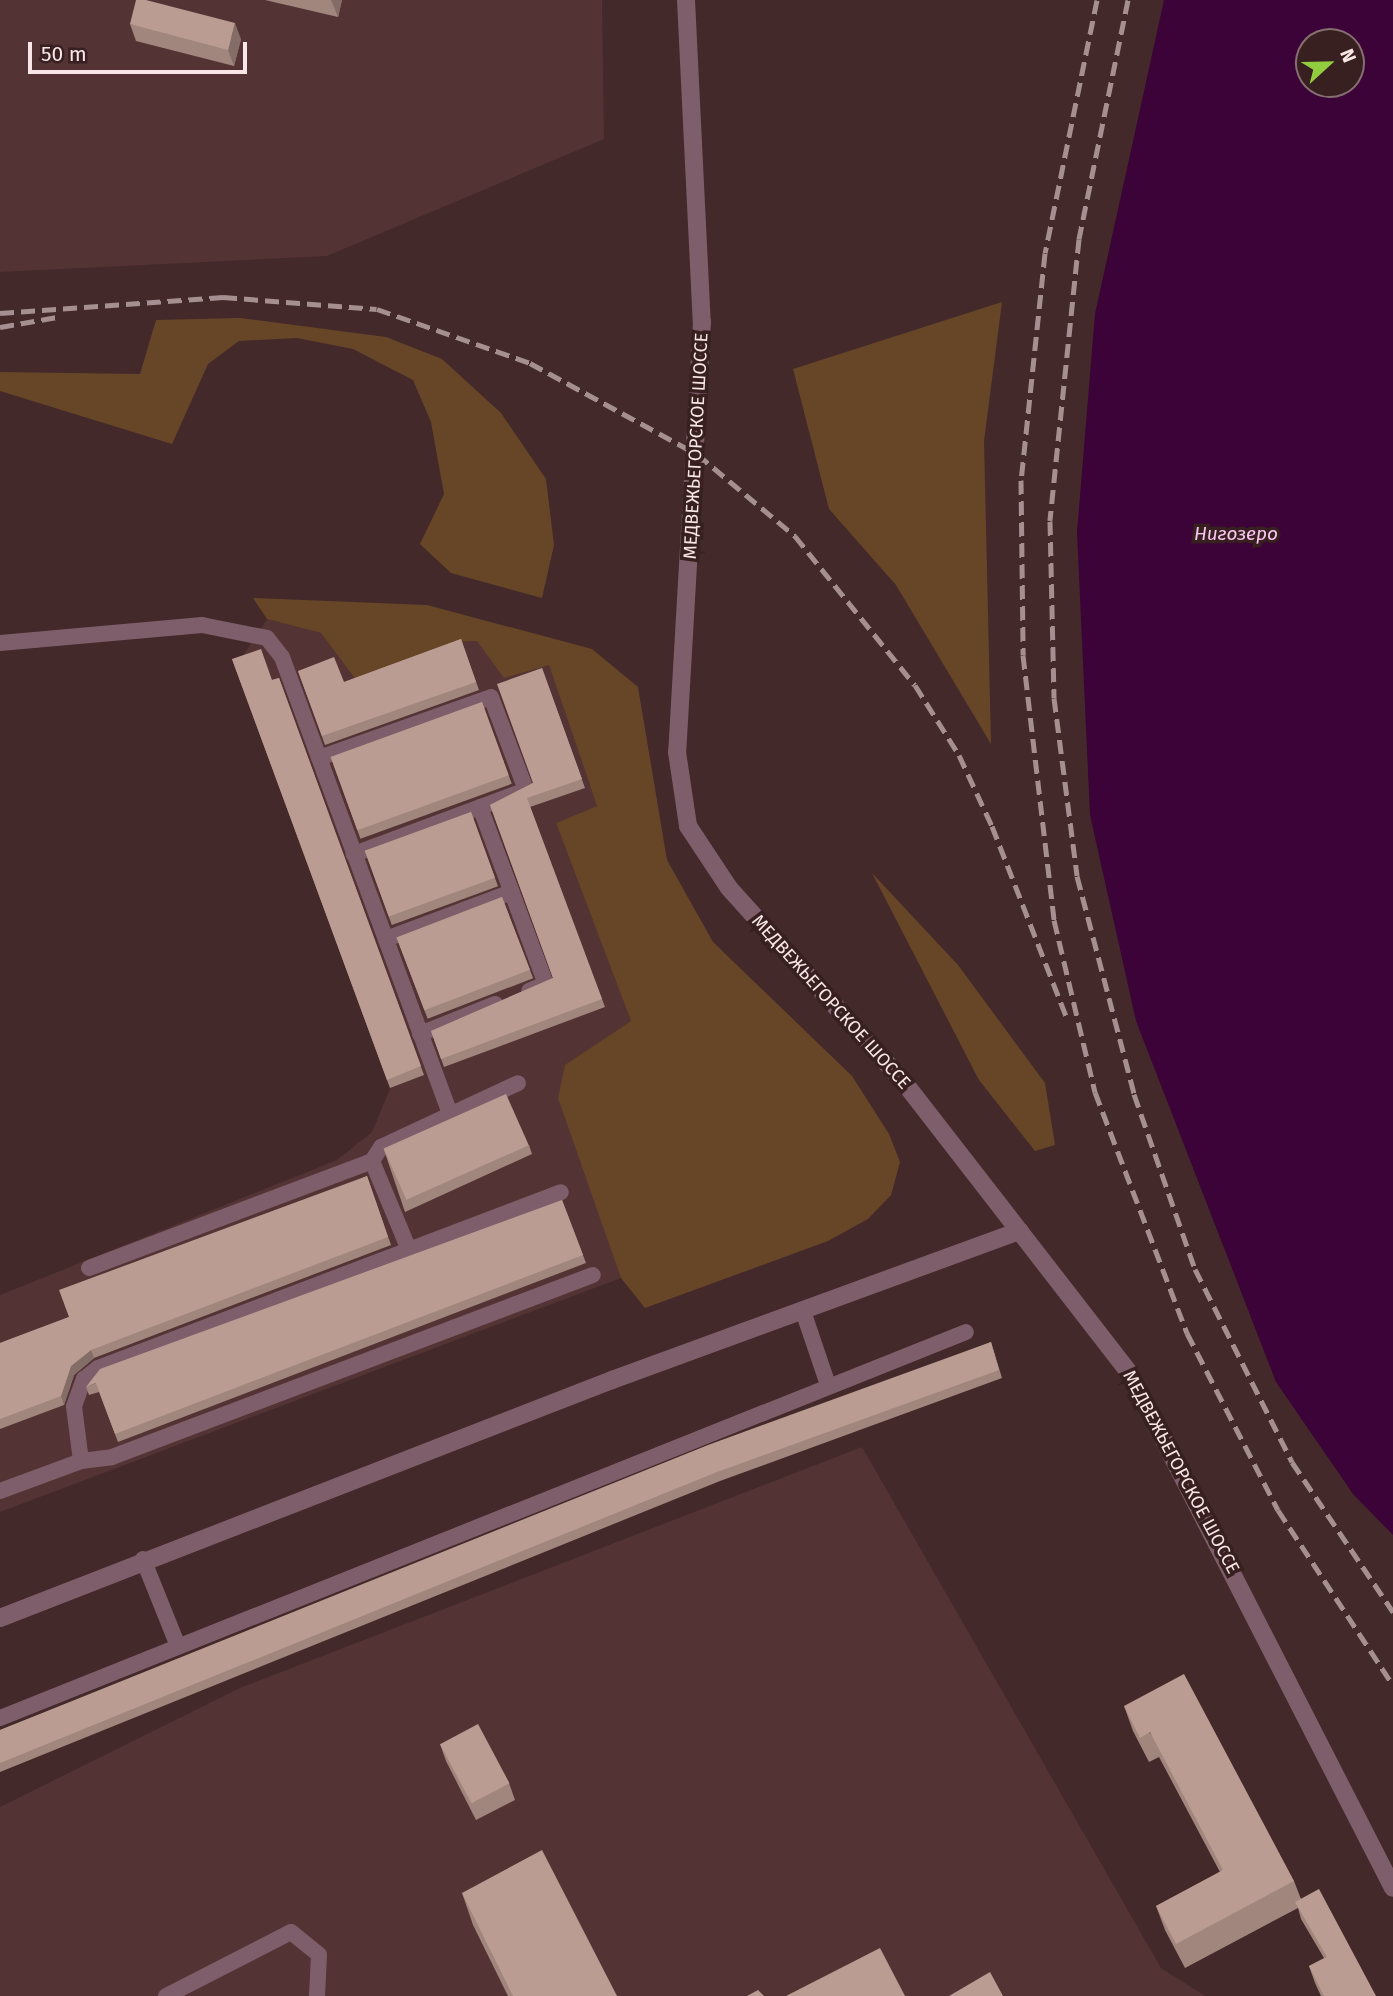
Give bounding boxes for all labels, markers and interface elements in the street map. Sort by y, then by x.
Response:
scale bar [32,28,250,72]
north arrow [1295,28,1365,98]
text: 50 m [41,41,87,67]
text: N [1335,46,1361,66]
street label: МЕДВЕЖЬЕГОРСКОЕ ШОССЕ [679,332,713,560]
water label: Нигозеро [1194,523,1278,545]
street label: МЕДВЕЖЬЕГОРСКОЕ ШОССЕ [747,910,915,1094]
street label: МЕДВЕЖЬЕГОРСКОЕ ШОССЕ [1118,1367,1244,1577]

